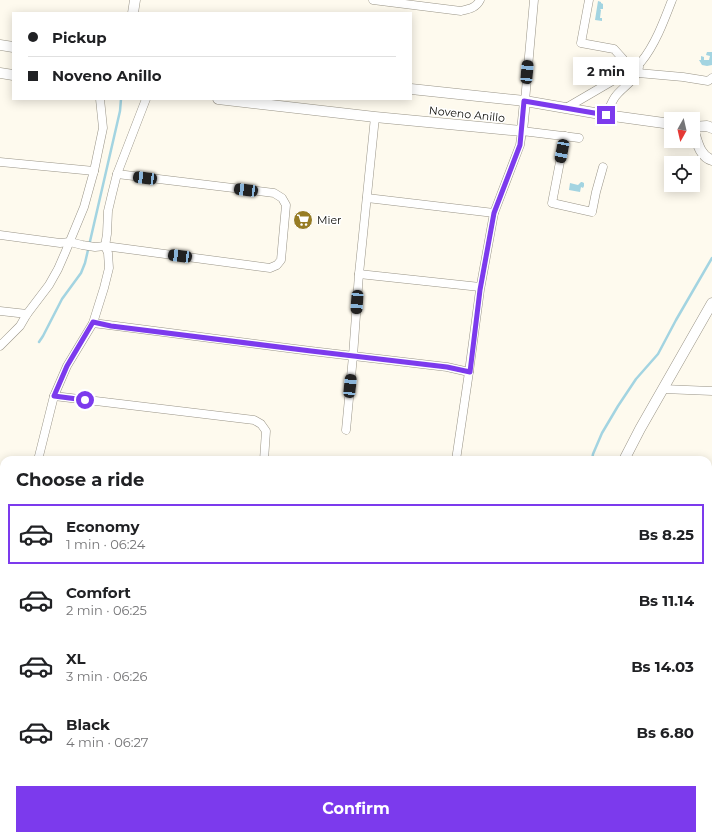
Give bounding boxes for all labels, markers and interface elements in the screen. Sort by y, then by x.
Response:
text: Pickup [52,28,107,47]
callout: 2 min [573,57,639,85]
car [520,60,534,84]
text: 2 min [587,63,625,79]
text: Noveno Anillo [52,66,162,85]
street label: Noveno Anillo [428,103,506,125]
route end [597,106,615,124]
north arrow [664,112,700,148]
map controls [664,112,700,192]
car [554,138,570,164]
button: locate [664,156,700,192]
car [132,171,158,185]
car [233,183,259,197]
supermarket icon: Mier [292,209,314,231]
place label: Mier [317,213,342,227]
car [167,249,193,263]
car [350,290,364,314]
car [343,373,357,399]
route start [76,391,94,409]
text: Choose a ride [16,469,144,491]
icon: car [18,516,54,552]
text: Economy [66,517,139,536]
text: Bs 8.25 [638,525,694,544]
text: 1 min · 06:24 [66,536,145,552]
icon: car [18,582,54,618]
text: Comfort [66,583,131,602]
text: Bs 11.14 [639,591,694,610]
text: 2 min · 06:25 [66,602,147,618]
icon: car [18,648,54,684]
text: XL [66,649,85,668]
text: Bs 14.03 [631,657,694,676]
text: 3 min · 06:26 [66,668,147,684]
icon: car [18,714,54,750]
text: Black [66,715,110,734]
text: Bs 6.80 [636,723,694,742]
text: 4 min · 06:27 [66,734,148,750]
button: Confirm [16,786,696,832]

